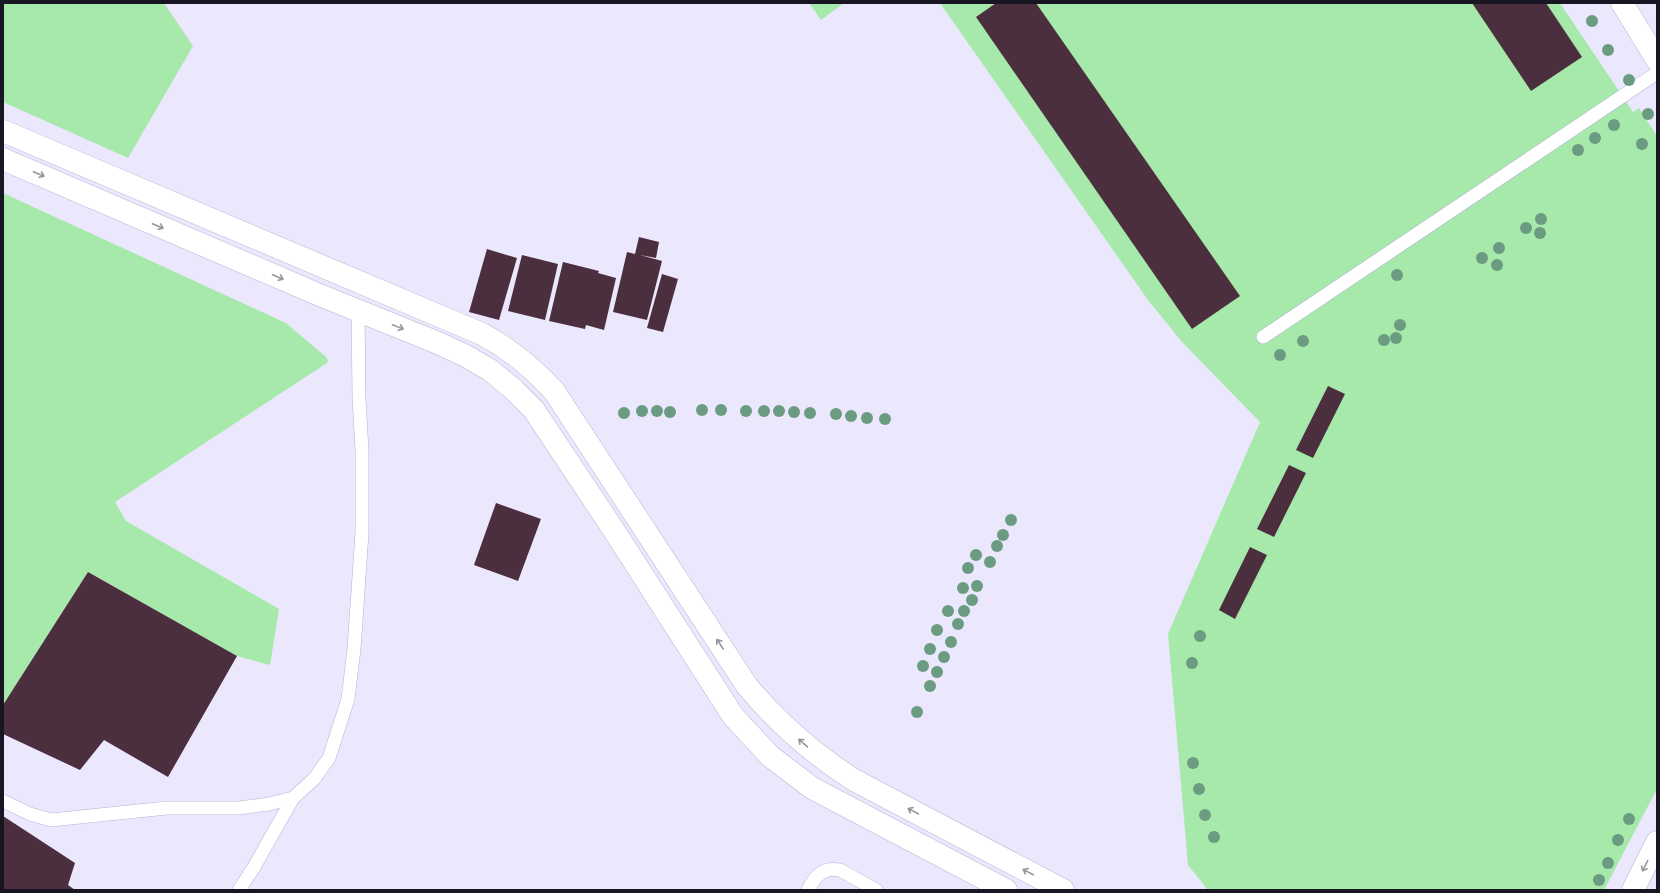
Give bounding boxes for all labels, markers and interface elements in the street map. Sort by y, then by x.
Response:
one-way arrow [32,171,44,179]
one-way arrow [152,222,164,230]
one-way arrow [271,274,283,281]
one-way arrow [391,323,403,331]
one-way arrow [716,639,724,650]
one-way arrow [797,739,808,748]
one-way arrow [907,807,919,814]
one-way arrow [1641,860,1648,872]
one-way arrow [1022,867,1034,875]

